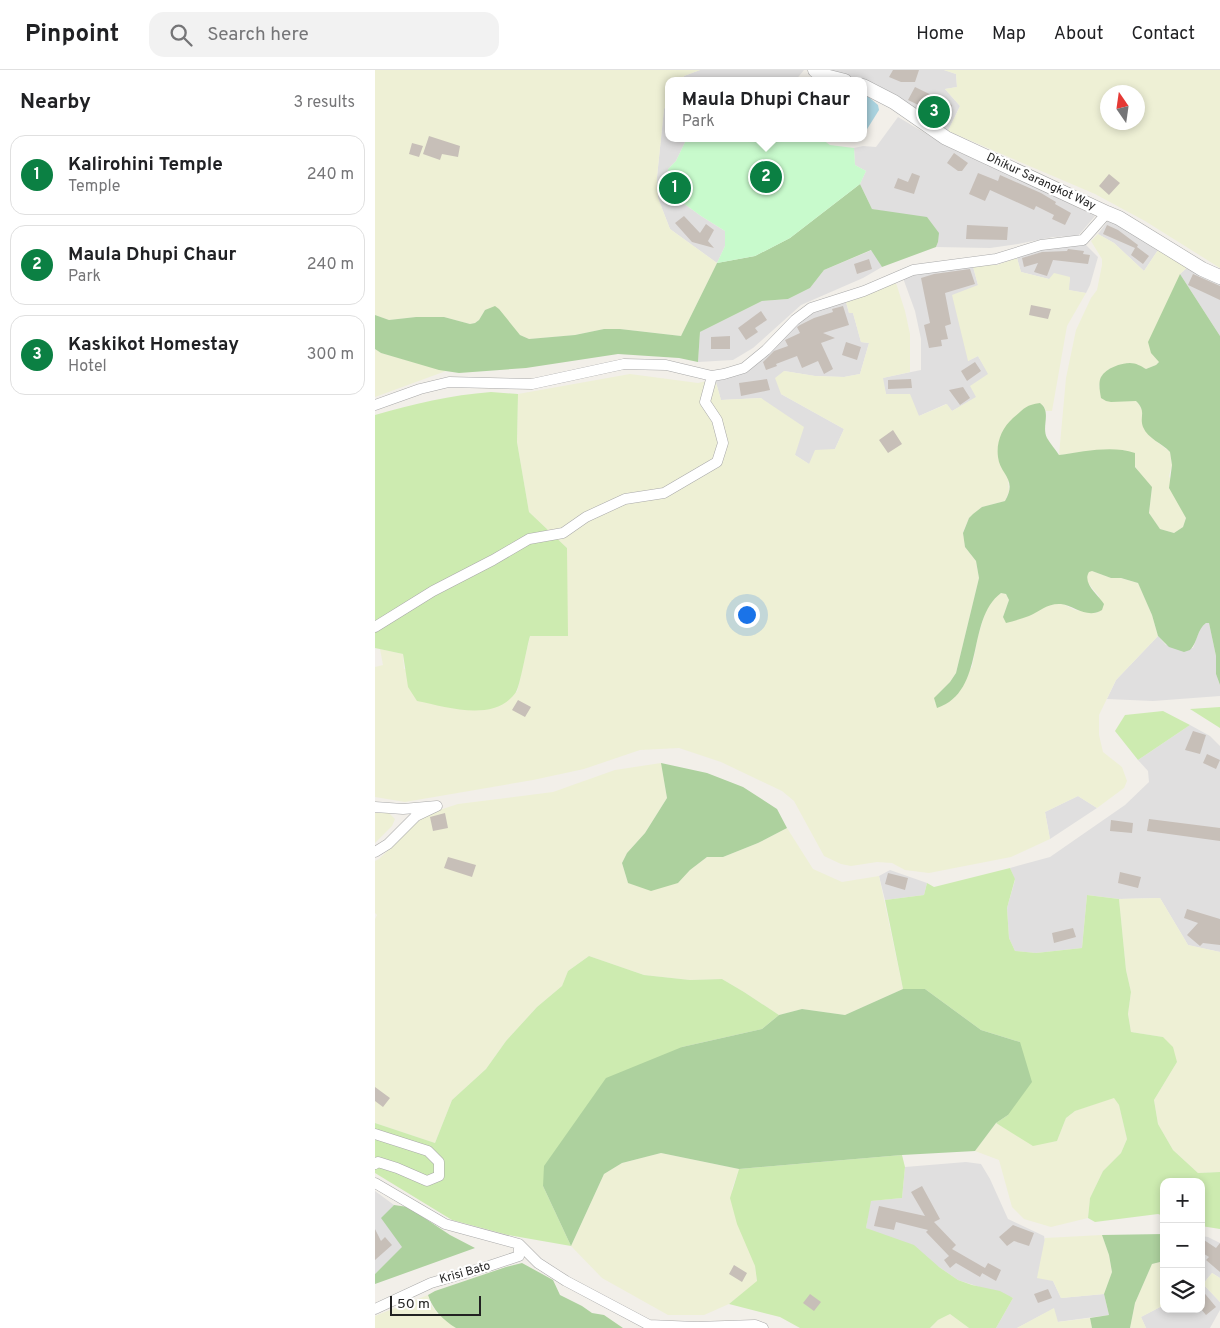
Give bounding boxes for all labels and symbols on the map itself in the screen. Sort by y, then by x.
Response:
north arrow [1100,85,1145,130]
pin: 3 [918,93,950,131]
street label: Dhikur Sarangkot Way [984,150,1098,214]
pin: 2 [750,158,782,196]
pin: 1 [659,169,691,207]
your location [734,602,760,628]
street label: Krisi Bato [438,1258,493,1288]
scale bar [390,1293,481,1316]

